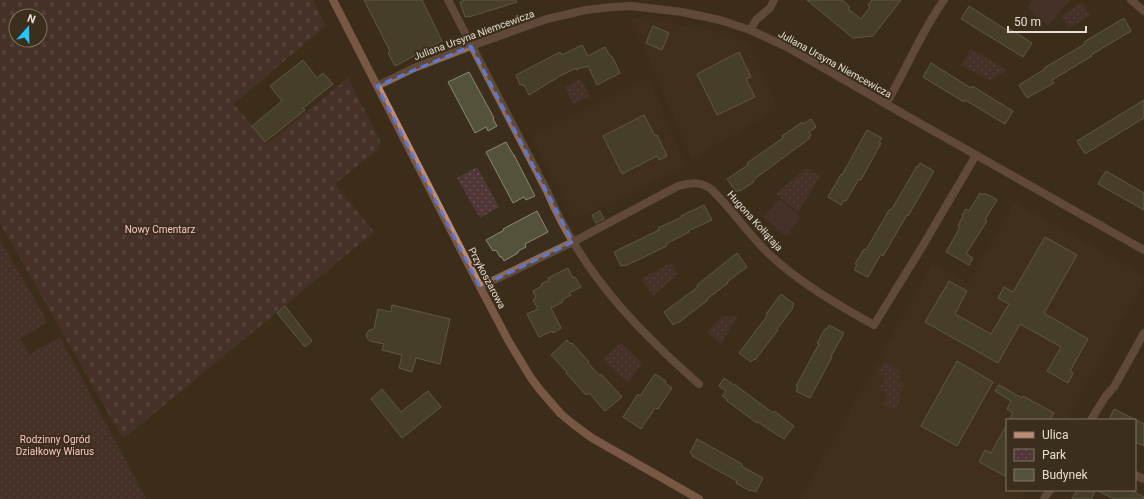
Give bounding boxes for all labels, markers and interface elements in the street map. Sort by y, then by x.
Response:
north arrow [8,8,48,48]
street label: Juliana Ursyna Niemcewicza [412,8,536,62]
scale bar [1008,8,1086,34]
text: N [25,12,37,27]
text: 50 m [1014,15,1041,29]
street label: Juliana Ursyna Niemcewicza [776,28,894,100]
street label: Hugona Kołłątaja [725,189,785,253]
park label: Nowy Cmentarz [125,224,195,235]
street label: Przykoszarowa [466,246,508,310]
legend [1006,419,1136,491]
text: Ulica [1042,428,1068,442]
park label: Rodzinny Ogród Działkowy Wiarus [16,434,94,457]
text: Park [1042,448,1067,462]
text: Budynek [1042,468,1089,482]

